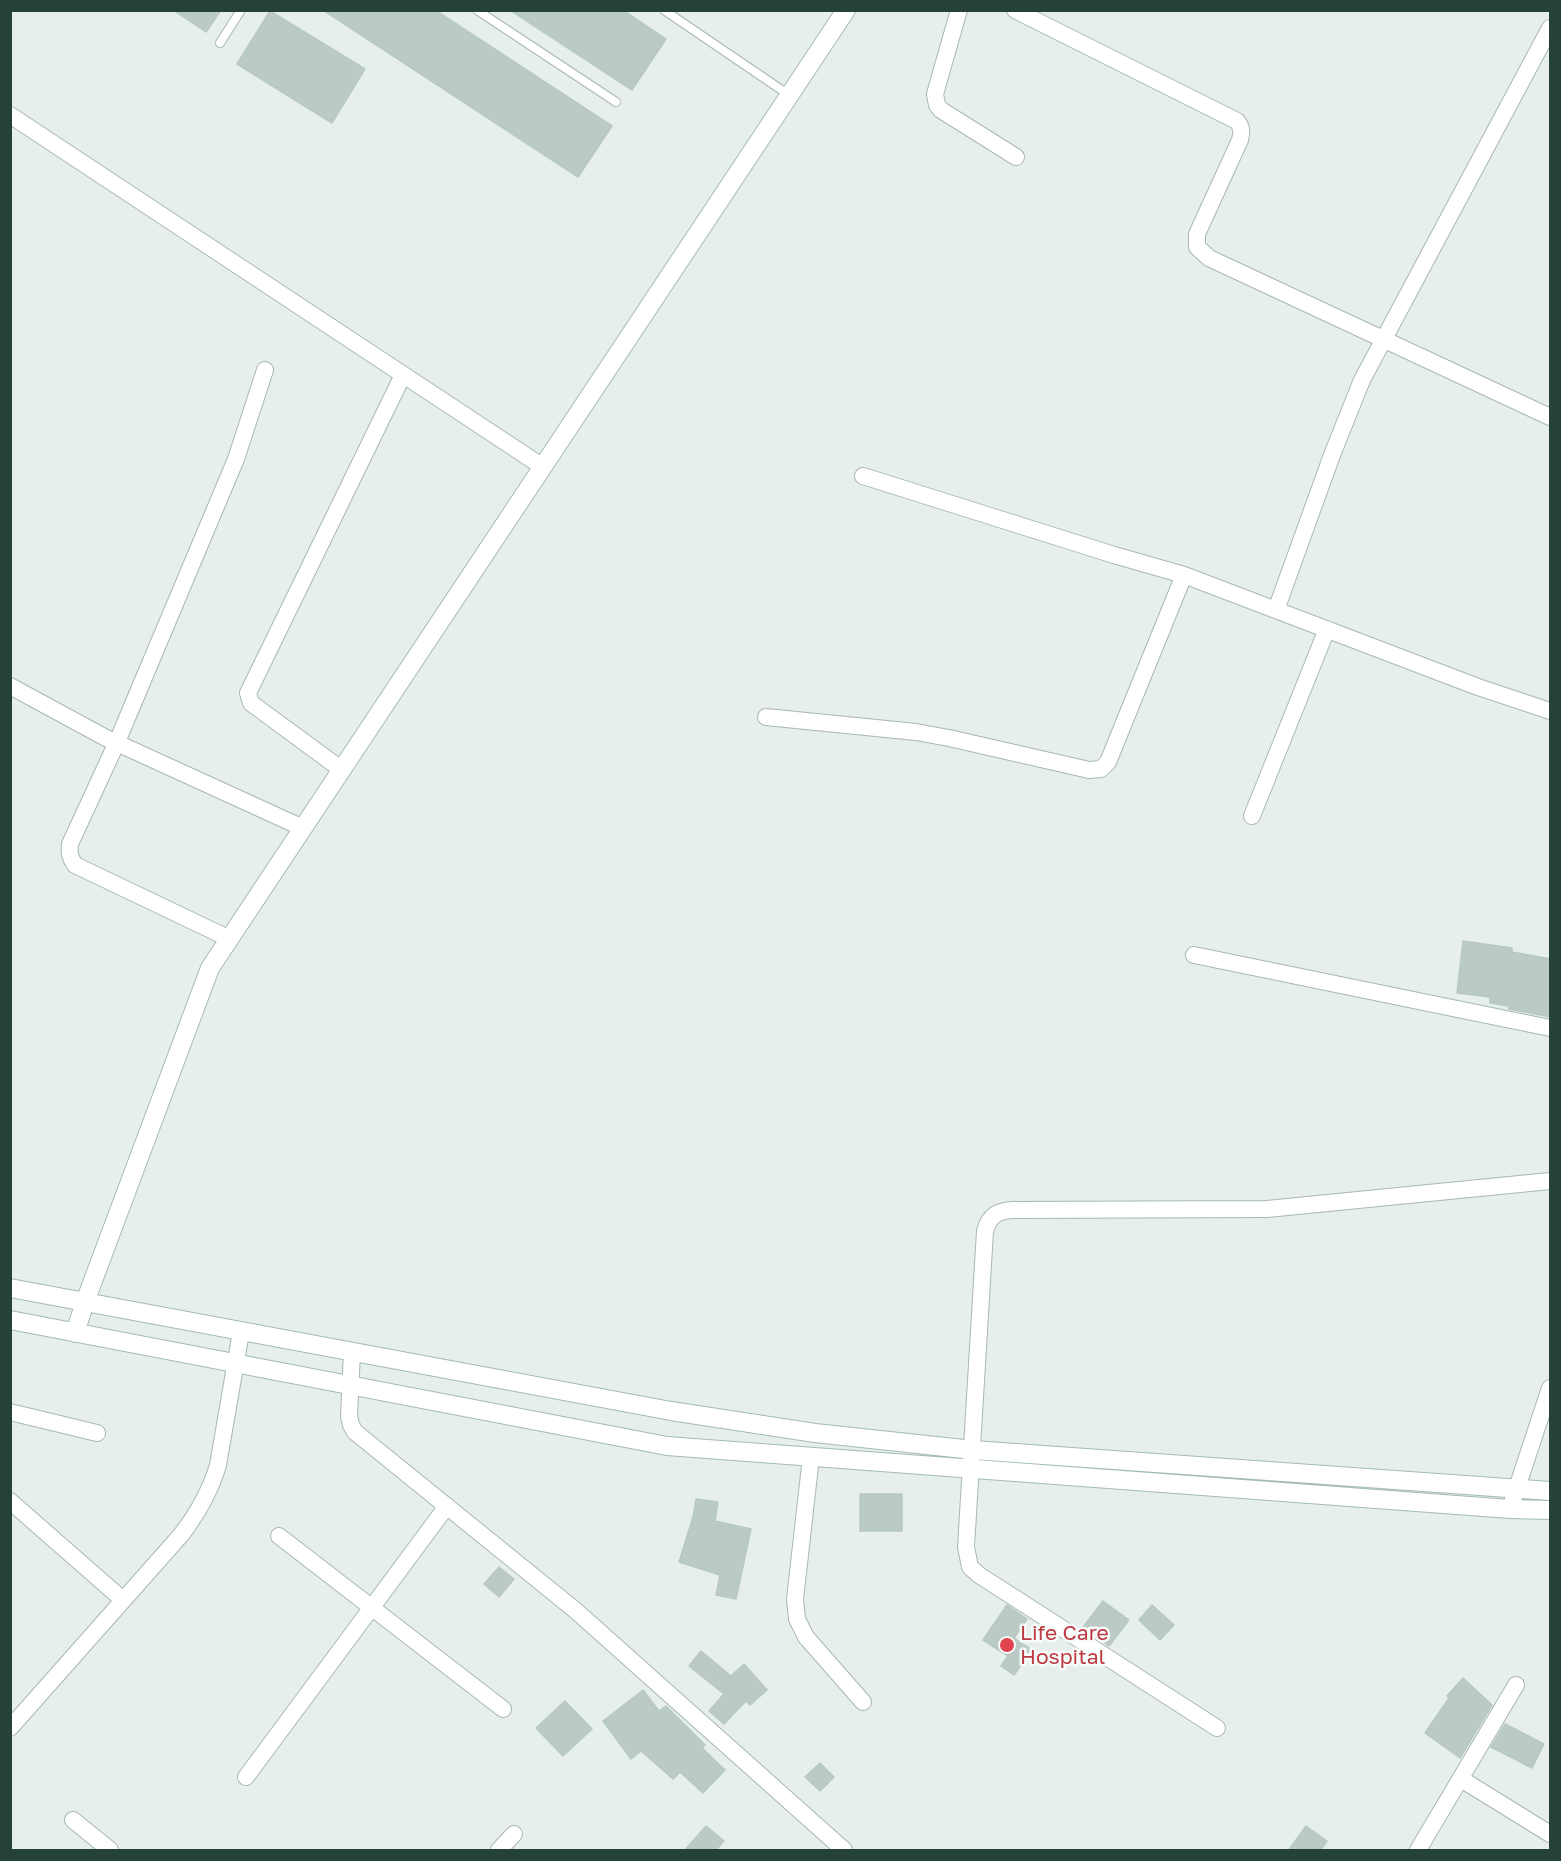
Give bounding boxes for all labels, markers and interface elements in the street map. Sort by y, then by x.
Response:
place label: Life Care Hospital [1020,1620,1109,1670]
marker: Life Care Hospital [998,1636,1016,1654]

